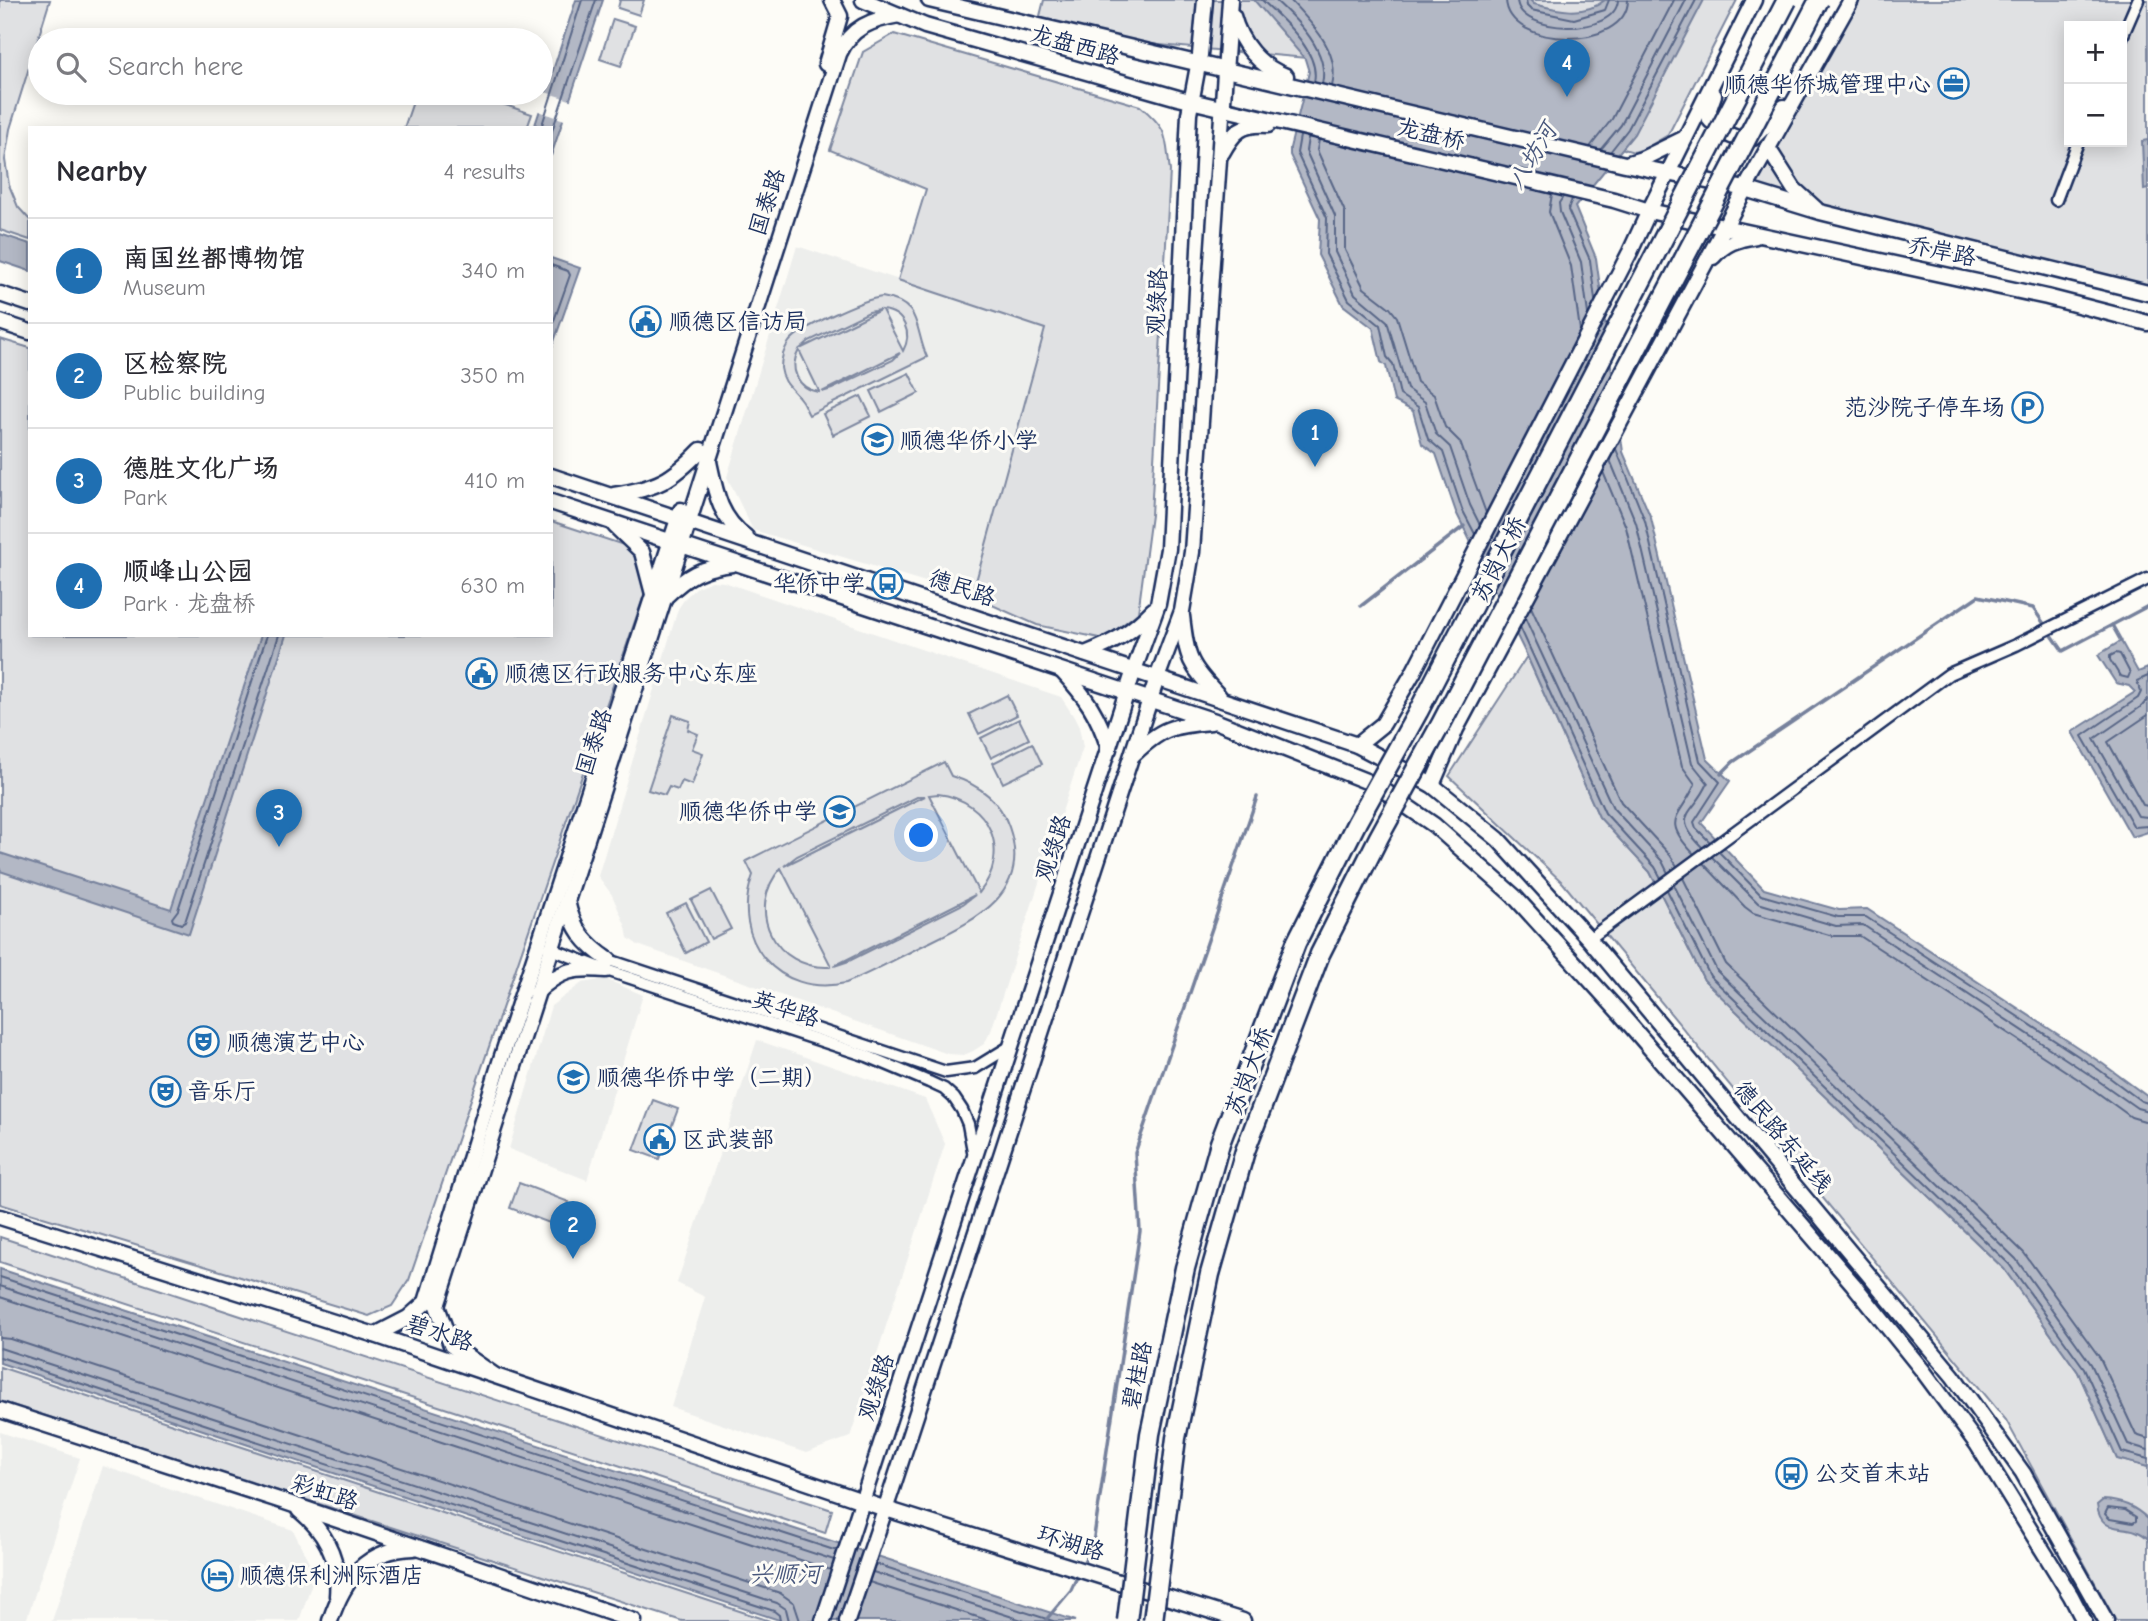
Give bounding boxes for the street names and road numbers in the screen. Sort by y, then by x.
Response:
street label: 龙盘西路 [1027,19,1123,71]
street label: 龙盘桥 [1394,113,1468,155]
street label: 国泰路 [743,165,791,239]
street label: 乔岸路 [1905,231,1979,271]
street label: 观绿路 [1142,267,1172,337]
street label: 苏岗大桥 [1466,512,1532,606]
street label: 德民路 [925,564,999,612]
street label: 国泰路 [570,705,618,779]
street label: 观绿路 [1029,811,1077,885]
street label: 英华路 [749,985,823,1033]
street label: 苏岗大桥 [1220,1023,1278,1119]
street label: 德民路东延线 [1728,1075,1838,1199]
street label: 碧水路 [403,1309,477,1357]
street label: 碧桂路 [1117,1338,1157,1412]
street label: 观绿路 [852,1350,900,1424]
street label: 彩虹路 [288,1468,362,1516]
street label: 环湖路 [1034,1520,1108,1566]

